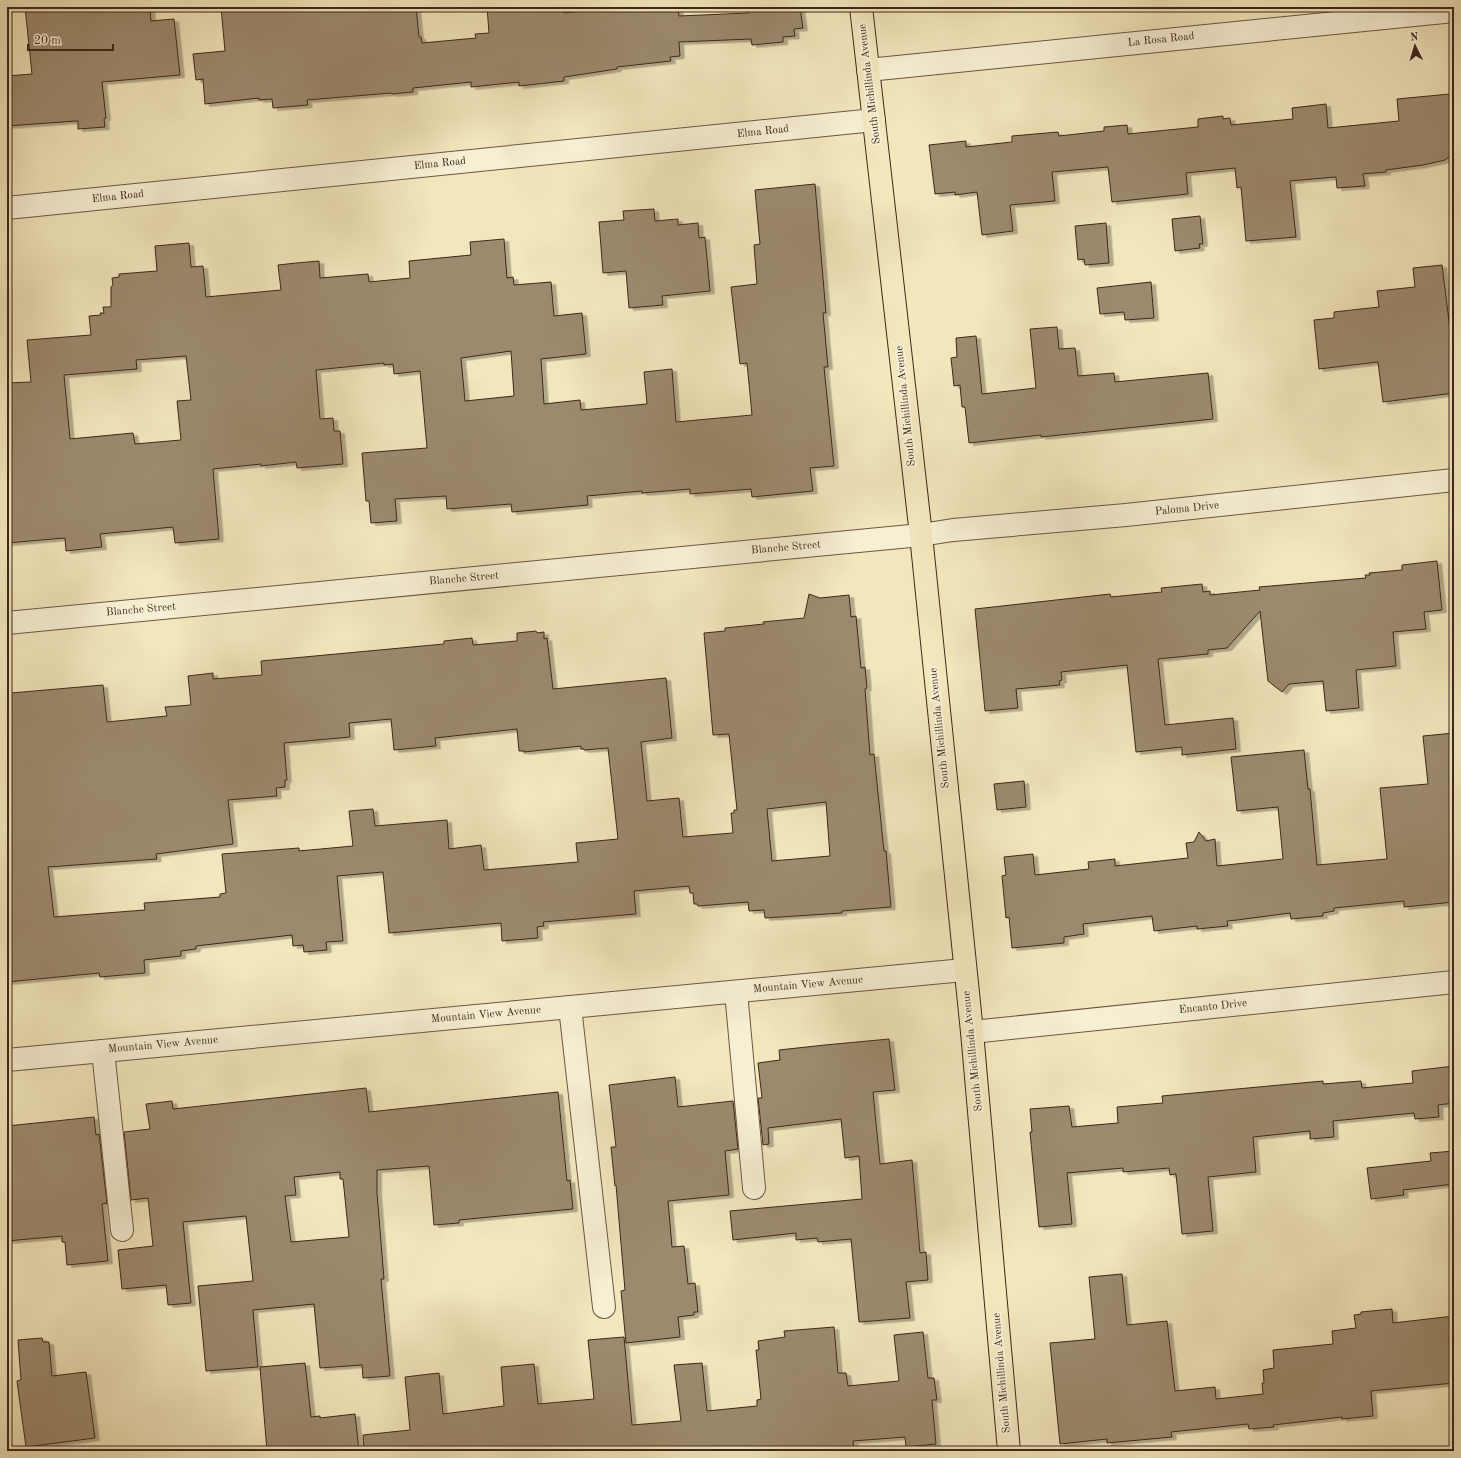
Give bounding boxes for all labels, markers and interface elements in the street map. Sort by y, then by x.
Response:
street label: South Michillinda Avenue [857,23,883,145]
scale bar [28,26,113,52]
north arrow [1395,26,1435,66]
street label: La Rosa Road [1127,31,1195,49]
text: N [1410,32,1420,43]
text: 20 m [34,35,61,47]
street label: Elma Road [736,124,790,140]
street label: Elma Road [413,156,467,172]
street label: Elma Road [91,189,145,205]
street label: South Michillinda Avenue [894,345,918,467]
street label: Paloma Drive [1154,500,1220,518]
street label: Blanche Street [751,539,821,557]
street label: Blanche Street [429,570,499,588]
street label: Blanche Street [106,601,176,619]
street label: South Michillinda Avenue [928,667,952,789]
street label: Mountain View Avenue [753,975,863,995]
street label: South Michillinda Avenue [961,990,985,1112]
street label: Encanto Drive [1178,998,1248,1016]
street label: Mountain View Avenue [431,1005,541,1025]
street label: Mountain View Avenue [108,1035,218,1055]
street label: South Michillinda Avenue [991,1312,1013,1434]

